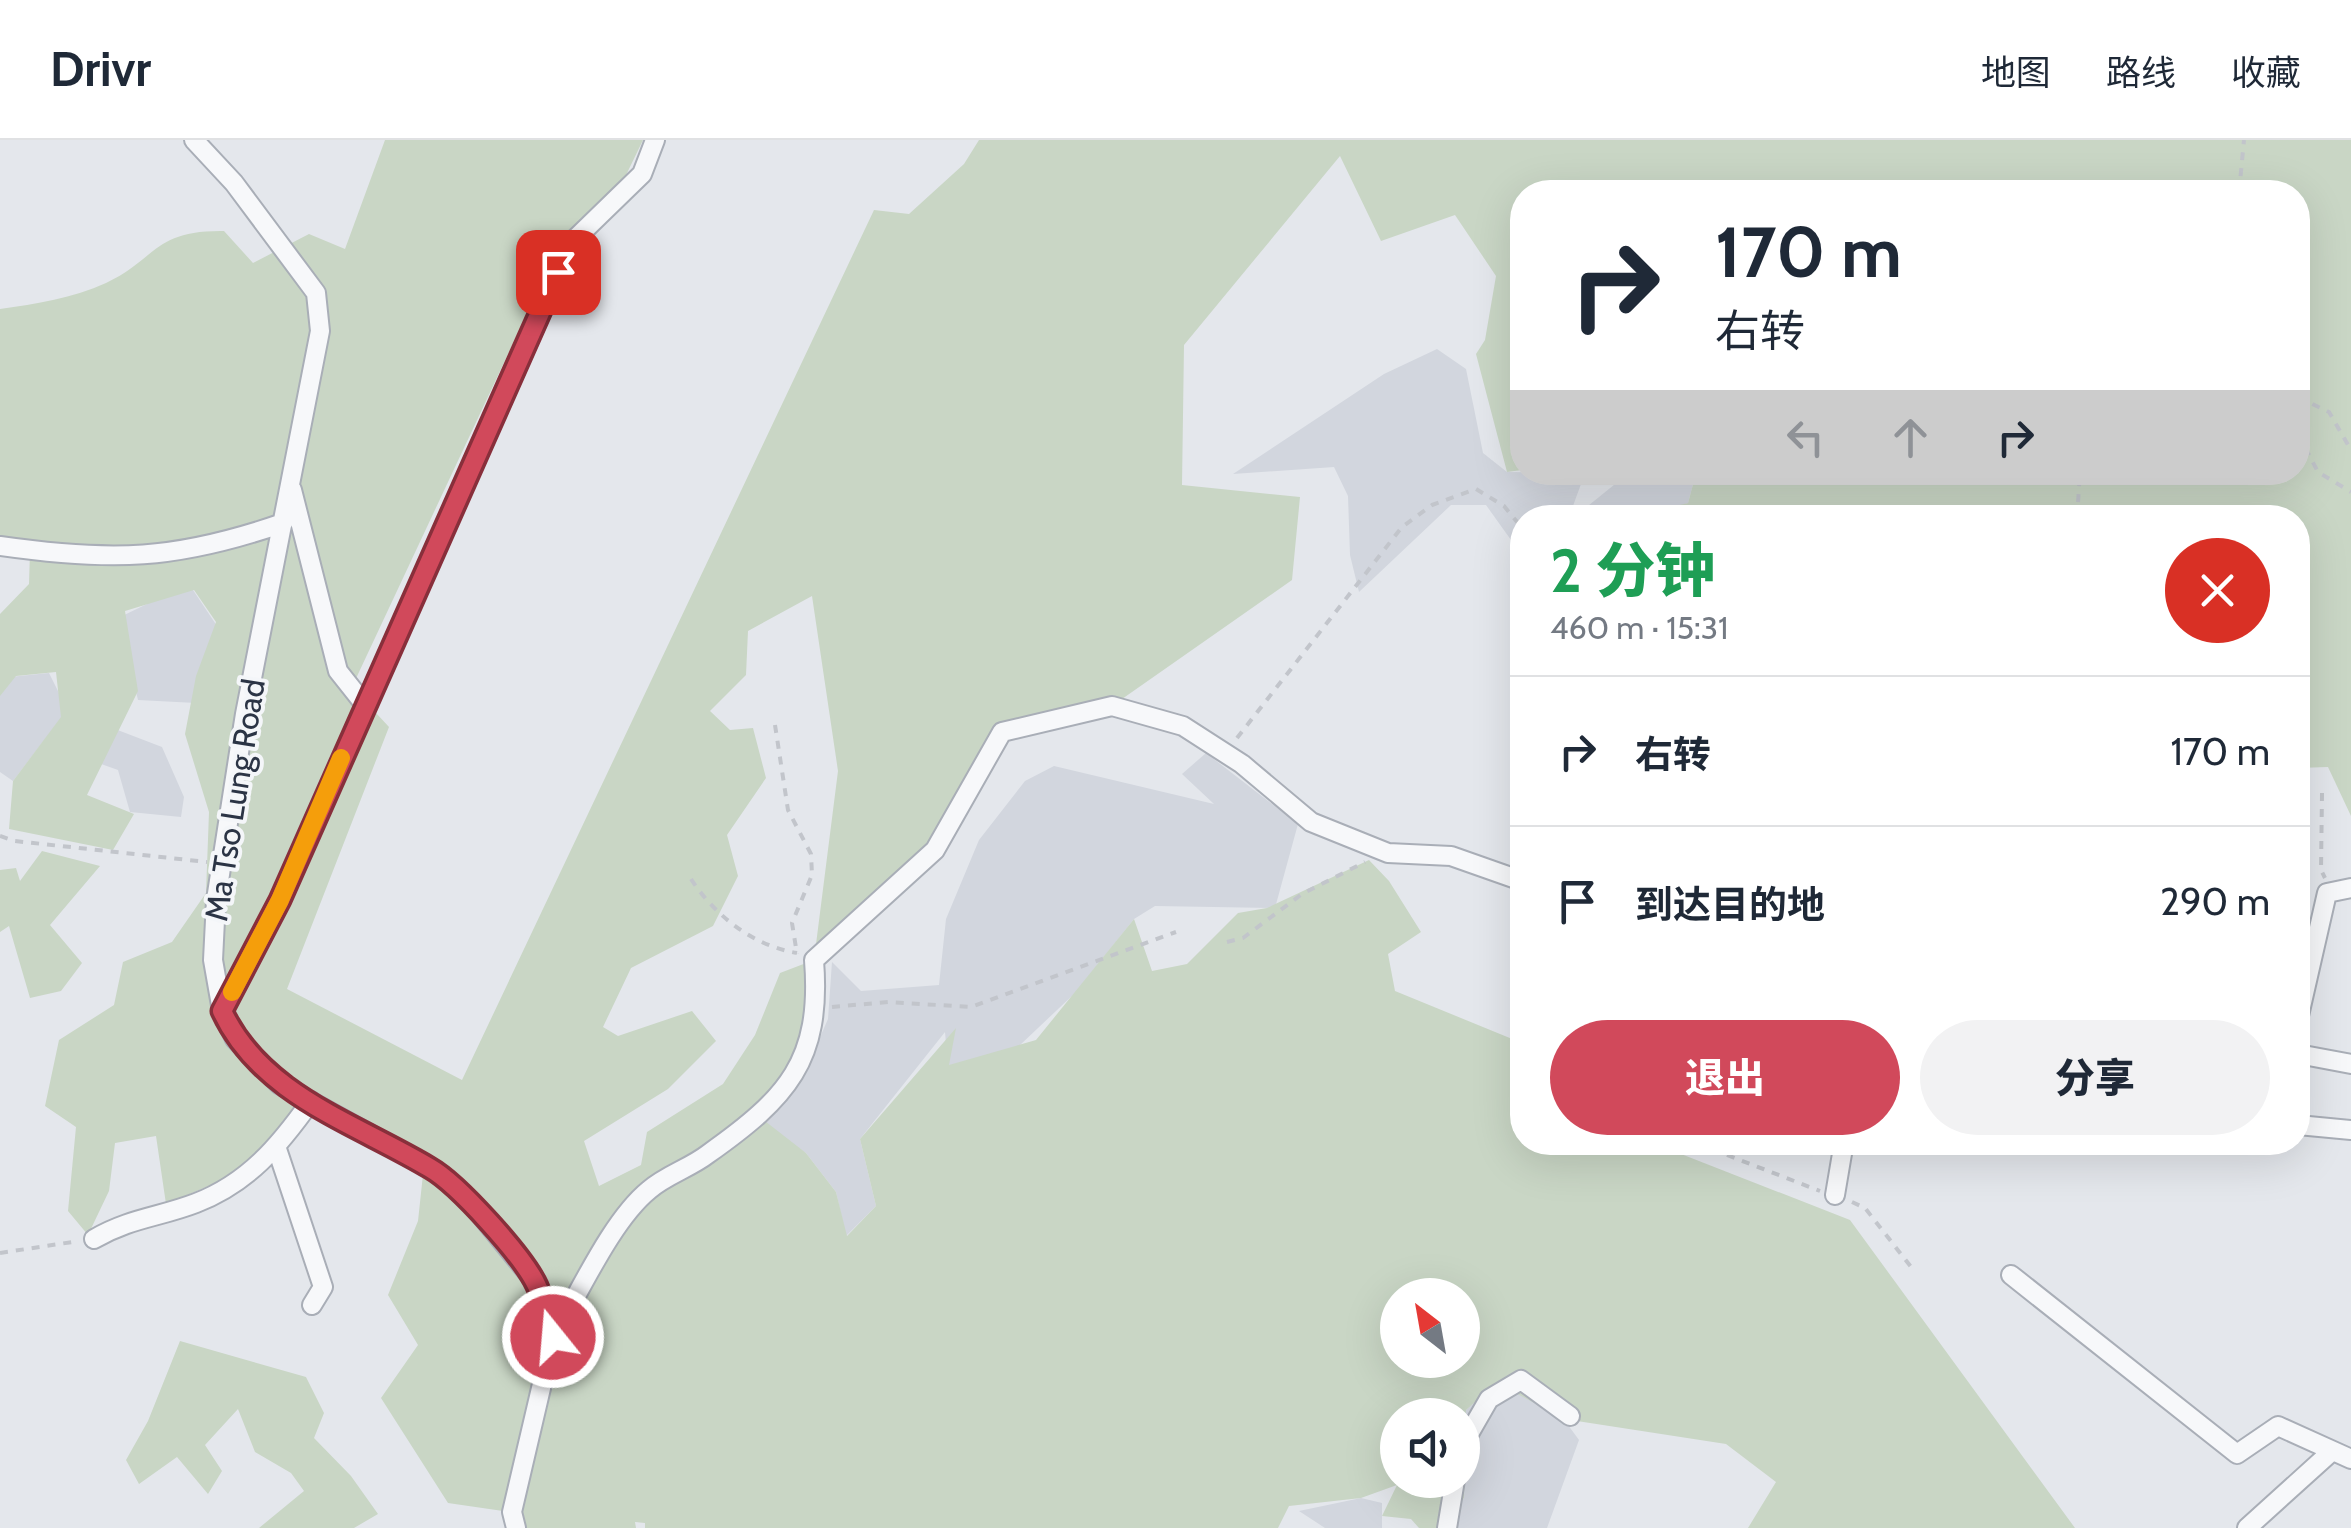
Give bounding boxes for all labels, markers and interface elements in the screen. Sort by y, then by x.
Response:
text: Drivr [50,40,151,98]
text: 地图 [1981,51,2051,94]
text: 路线 [2106,51,2176,94]
text: 收藏 [2231,51,2301,94]
text: 170 m [1715,209,1902,295]
icon: right [1550,220,1680,350]
pin [516,230,601,315]
icon: arrive [531,245,586,300]
text: 右转 [1715,304,1805,358]
icon: left [1778,410,1833,465]
icon: ahead [1883,410,1938,465]
icon: right [1988,410,2043,465]
text: 2 分钟 [1550,534,1715,607]
button: close [2165,538,2270,643]
text: 460 m · 15:31 [1550,608,1728,647]
street label: Ma Tso Lung Road [196,676,273,924]
icon: right [1550,724,1605,779]
text: 170 m [2170,728,2270,775]
text: 右转 [1635,731,1711,778]
icon: arrive [1550,874,1605,929]
text: 290 m [2160,878,2270,925]
text: 到达目的地 [1635,881,1825,928]
button: 退出 [1550,1020,1900,1135]
button: 分享 [1920,1020,2270,1135]
north arrow [1380,1278,1480,1378]
map controls [1380,1278,1480,1498]
position arrow [501,1285,605,1389]
button: sound [1380,1398,1480,1498]

